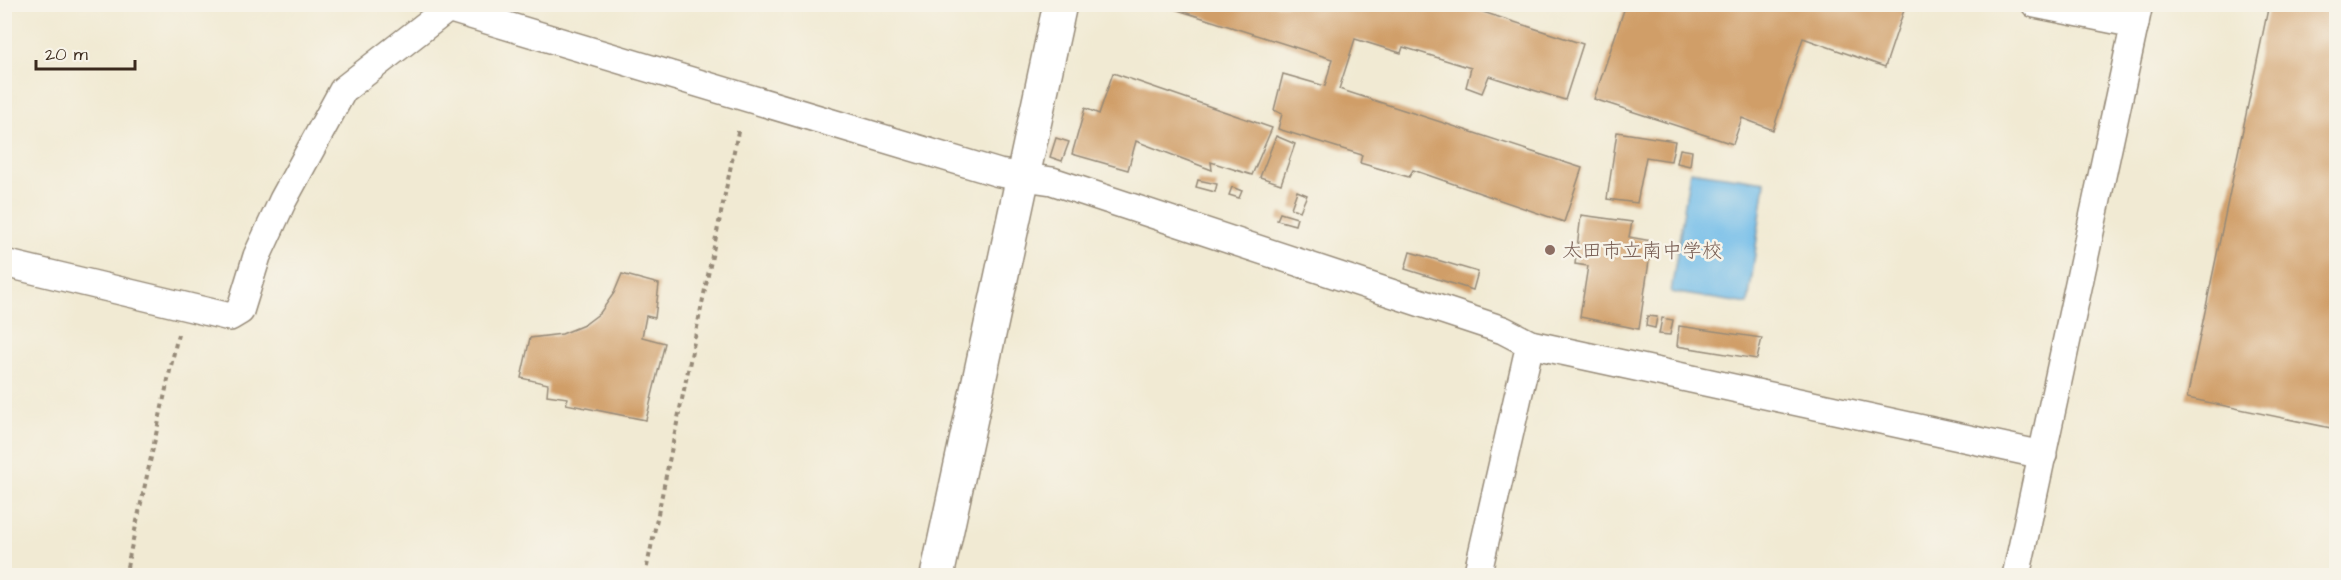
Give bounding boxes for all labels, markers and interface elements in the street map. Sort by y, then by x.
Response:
scale bar [36,33,135,71]
text: 20 m [45,42,88,67]
place label: 太田市立南中学校 [1562,237,1722,265]
marker: 太田市立南中学校 [1543,243,1557,257]

